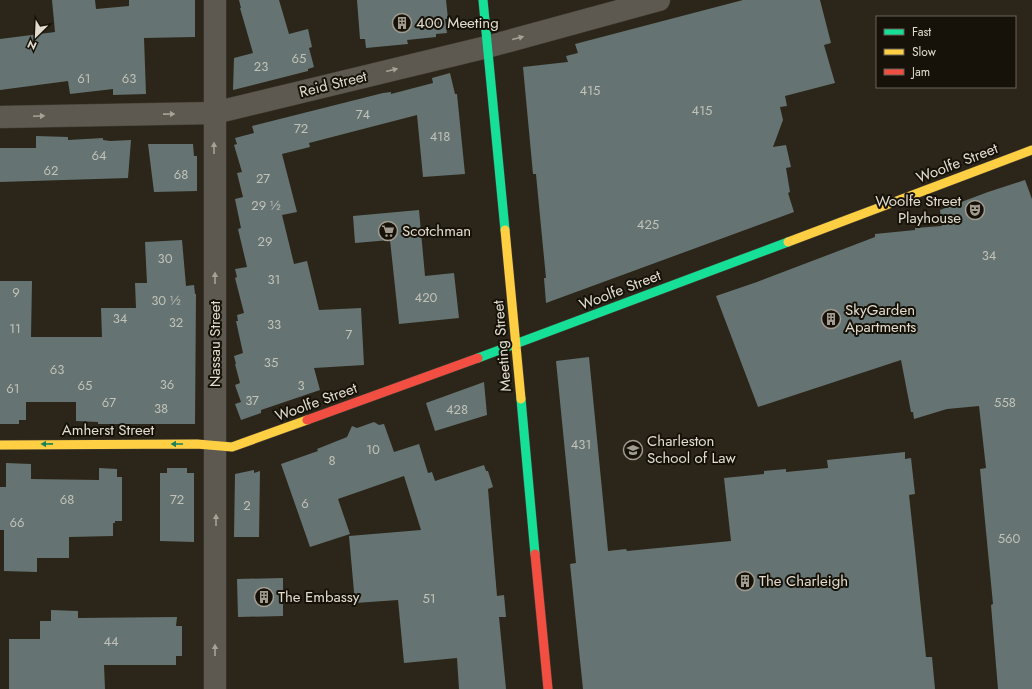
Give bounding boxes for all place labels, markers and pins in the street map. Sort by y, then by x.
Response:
building icon: 400 Meeting [391,12,413,34]
place label: 400 Meeting [416,12,499,34]
place label: Woolfe Street Playhouse [875,190,961,229]
theatre icon: Woolfe Street Playhouse [964,199,986,221]
supermarket icon: Scotchman [377,220,399,242]
place label: Scotchman [402,220,471,242]
place label: SkyGarden Apartments [845,299,916,338]
building icon: SkyGarden Apartments [820,308,842,330]
place label: Charleston School of Law [647,430,736,469]
school or university icon: Charleston School of Law [622,439,644,461]
building icon: The Charleigh [734,570,756,592]
place label: The Charleigh [759,570,848,592]
building icon: The Embassy [253,586,275,608]
place label: The Embassy [278,586,360,608]

